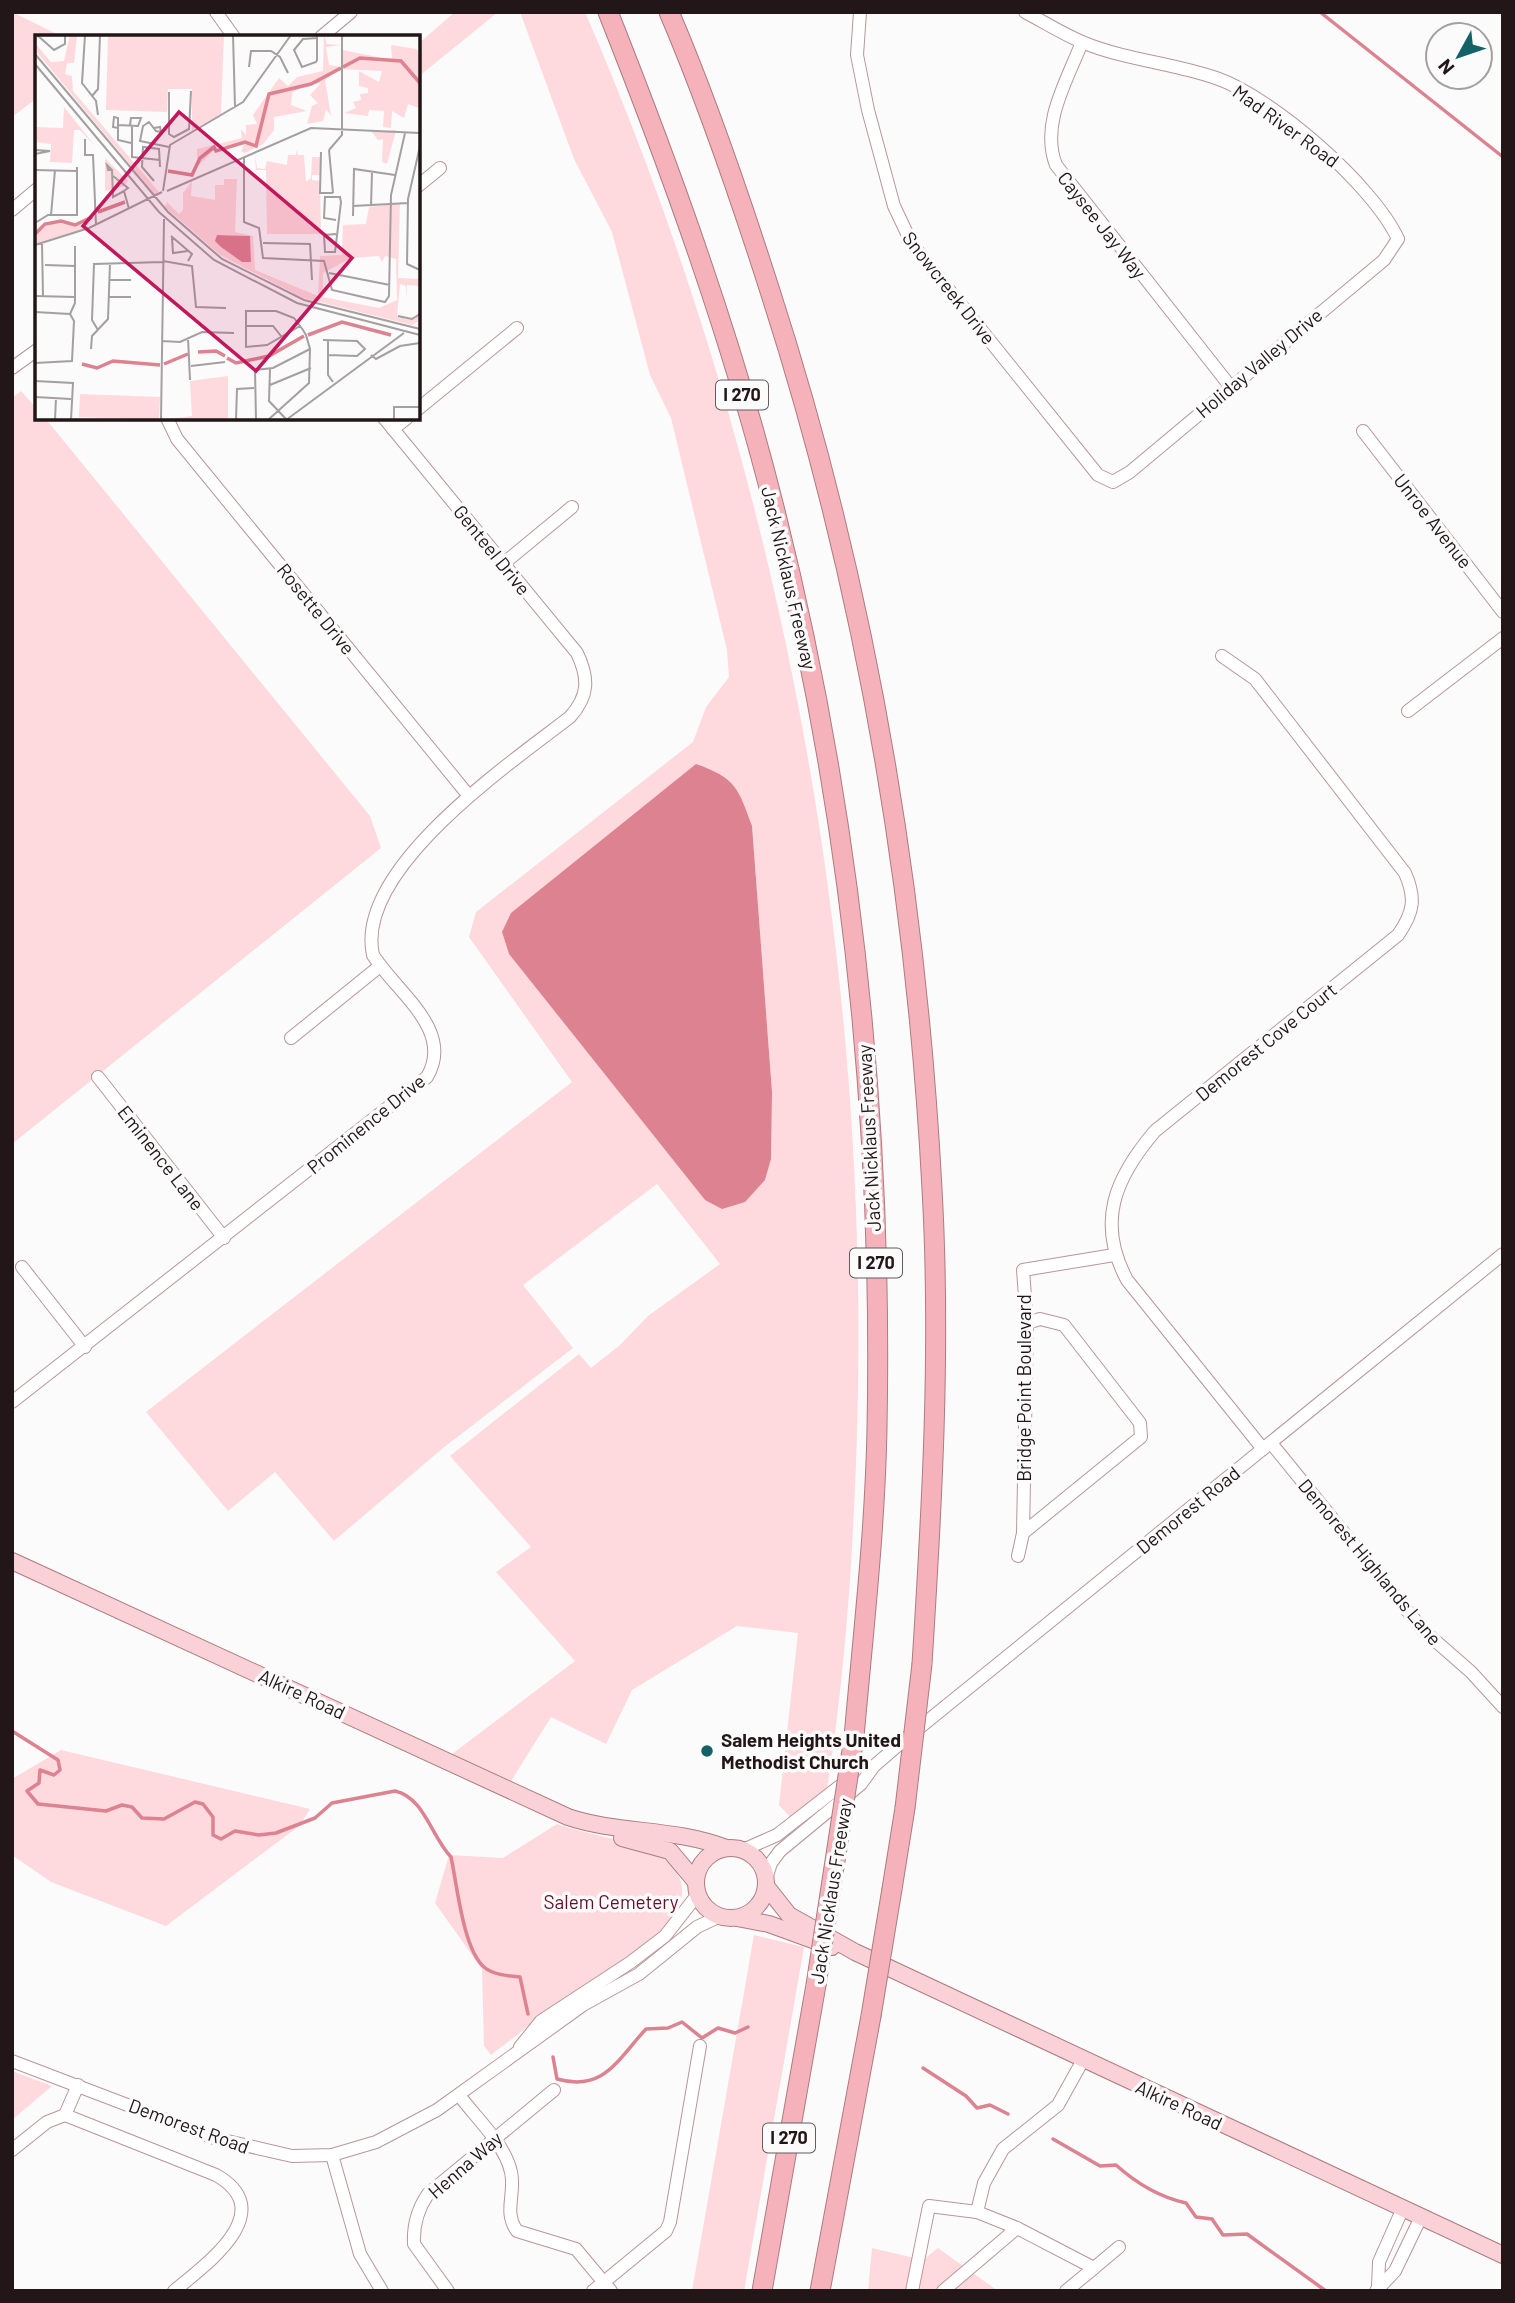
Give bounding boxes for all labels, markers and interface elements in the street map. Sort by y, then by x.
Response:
north arrow [1424,21,1494,91]
inset map [35,35,420,420]
text: N [1433,55,1458,79]
street label: Mad River Road [1229,79,1344,172]
street label: Caysee Jay Way [1053,167,1151,283]
street label: Snowcreek Drive [898,227,1001,349]
street label: Holiday Valley Drive [1191,303,1327,422]
road number: I 270 [716,380,768,410]
street label: Unroe Avenue [1389,469,1478,573]
street label: Jack Nicklaus Freeway [757,484,822,672]
street label: Genteel Drive [449,500,536,599]
street label: Rosette Drive [273,558,360,659]
street label: Demorest Cove Court [1191,978,1341,1106]
street label: Jack Nicklaus Freeway [852,1044,885,1232]
street label: Prominence Drive [302,1069,429,1178]
street label: Eminence Lane [113,1101,210,1215]
road number: I 270 [850,1248,902,1278]
street label: Bridge Point Boulevard [1012,1294,1035,1482]
street label: Demorest Road [1131,1461,1244,1558]
street label: Demorest Highlands Lane [1294,1474,1447,1650]
street label: Alkire Road [255,1663,349,1724]
place label: Salem Heights United Methodist Church [721,1728,901,1773]
marker: Salem Heights United Methodist Church [699,1743,715,1759]
street label: Jack Nicklaus Freeway [804,1796,857,1985]
park label: Salem Cemetery [544,1890,679,1913]
street label: Alkire Road [1132,2074,1226,2135]
street label: Demorest Road [126,2093,253,2158]
road number: I 270 [763,2124,815,2152]
street label: Henna Way [423,2126,507,2203]

